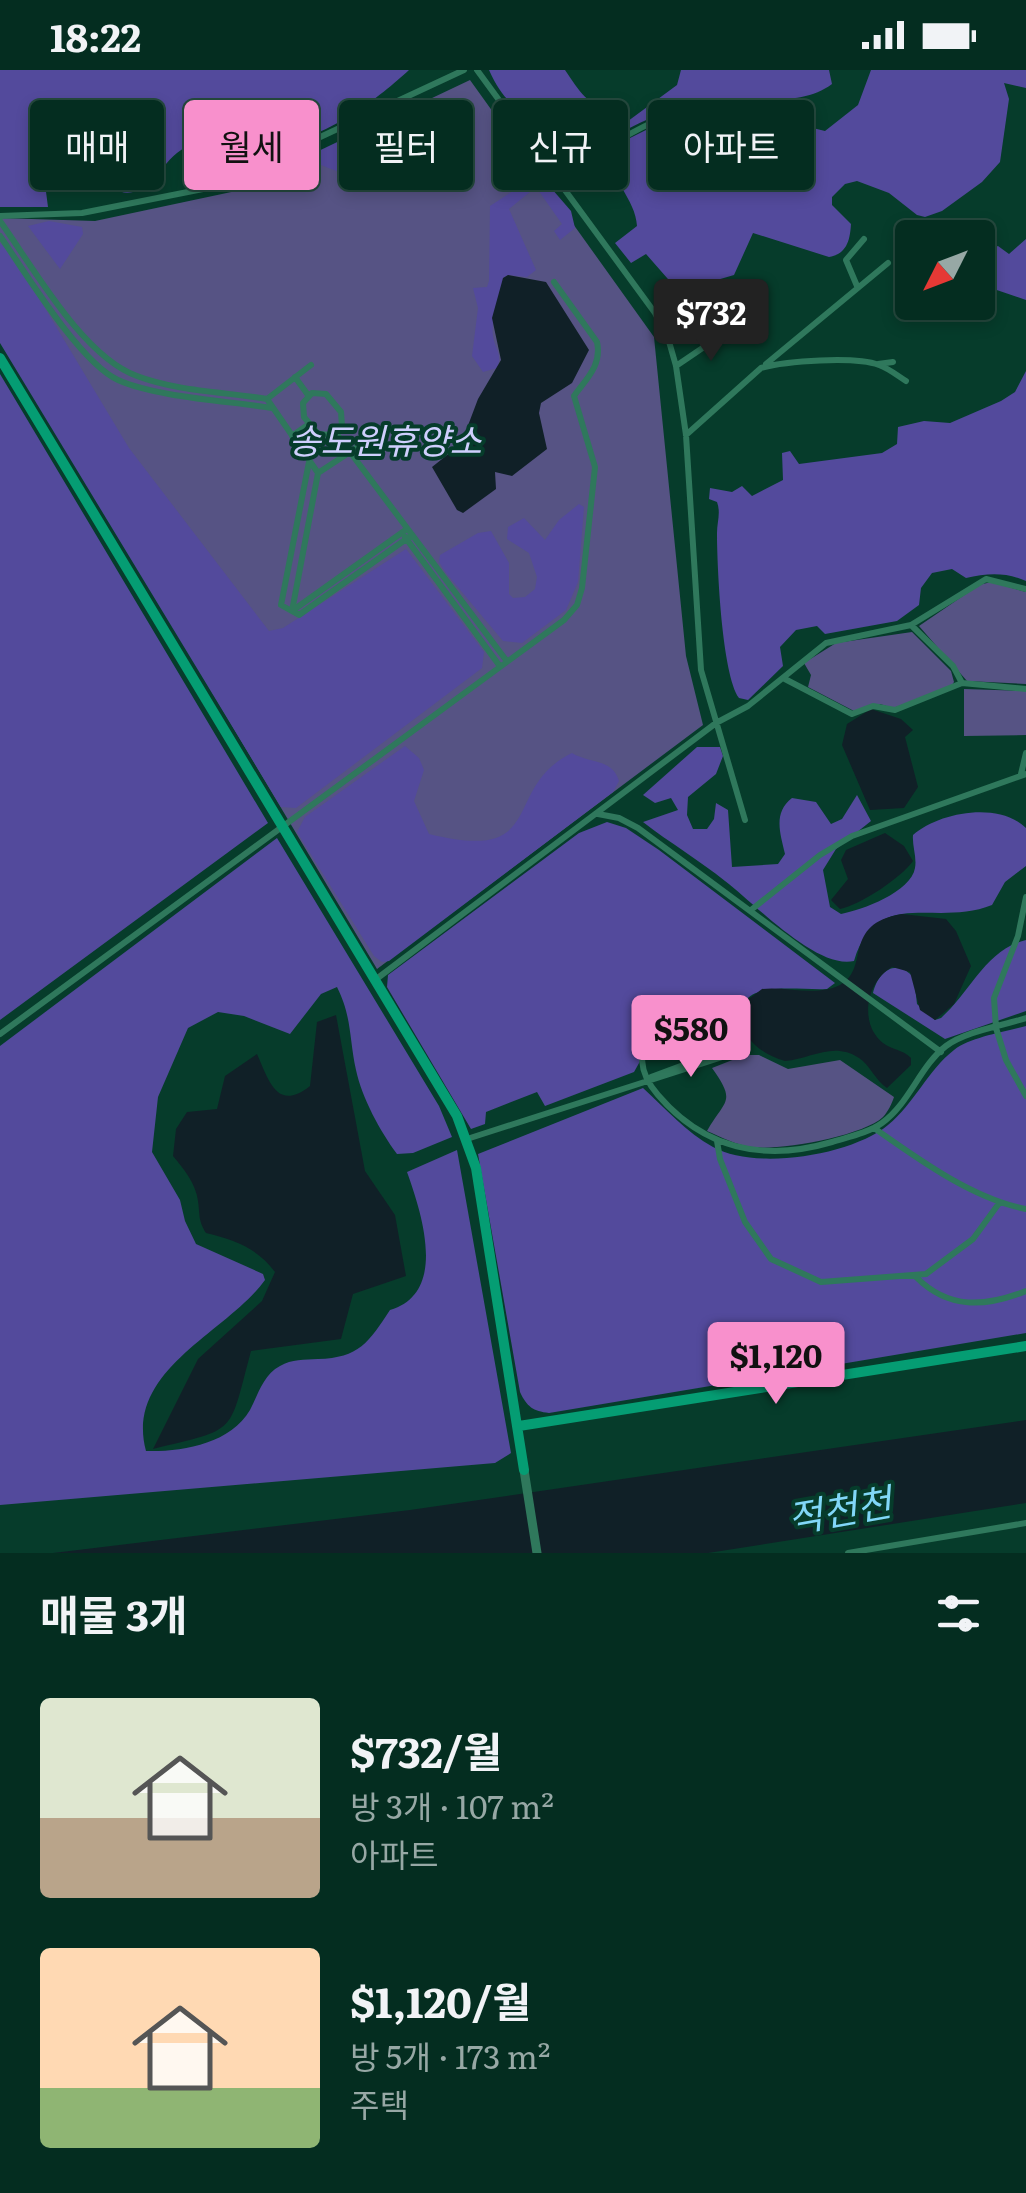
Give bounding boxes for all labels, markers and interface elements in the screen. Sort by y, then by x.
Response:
text: 18:22 [50,7,141,64]
chip: 매매 [30,100,164,190]
chip: 월세 [184,100,319,190]
chip: 필터 [339,100,473,190]
chip: 신규 [493,100,628,190]
chip: 아파트 [648,100,814,190]
north arrow [895,220,995,320]
map controls [895,220,995,320]
pin: $732 [652,279,770,364]
text: $732 [676,287,746,335]
park label: 송도원휴양소 [288,413,482,465]
pin: $580 [632,995,750,1080]
text: $580 [653,1003,729,1051]
pin: $1,120 [695,1322,857,1407]
text: $1,120 [730,1330,822,1378]
water label: 적천천 [782,1470,900,1545]
text: 매물 3개 [40,1582,188,1644]
icon: filters [931,1586,986,1641]
text: $732/월 [350,1719,502,1781]
icon: home [120,1738,240,1858]
text: 방 3개 · 107 m² [350,1781,554,1829]
text: 아파트 [350,1829,438,1877]
text: $1,120/월 [350,1969,531,2031]
icon: home [120,1988,240,2108]
text: 방 5개 · 173 m² [350,2031,550,2079]
text: 주택 [350,2079,409,2127]

